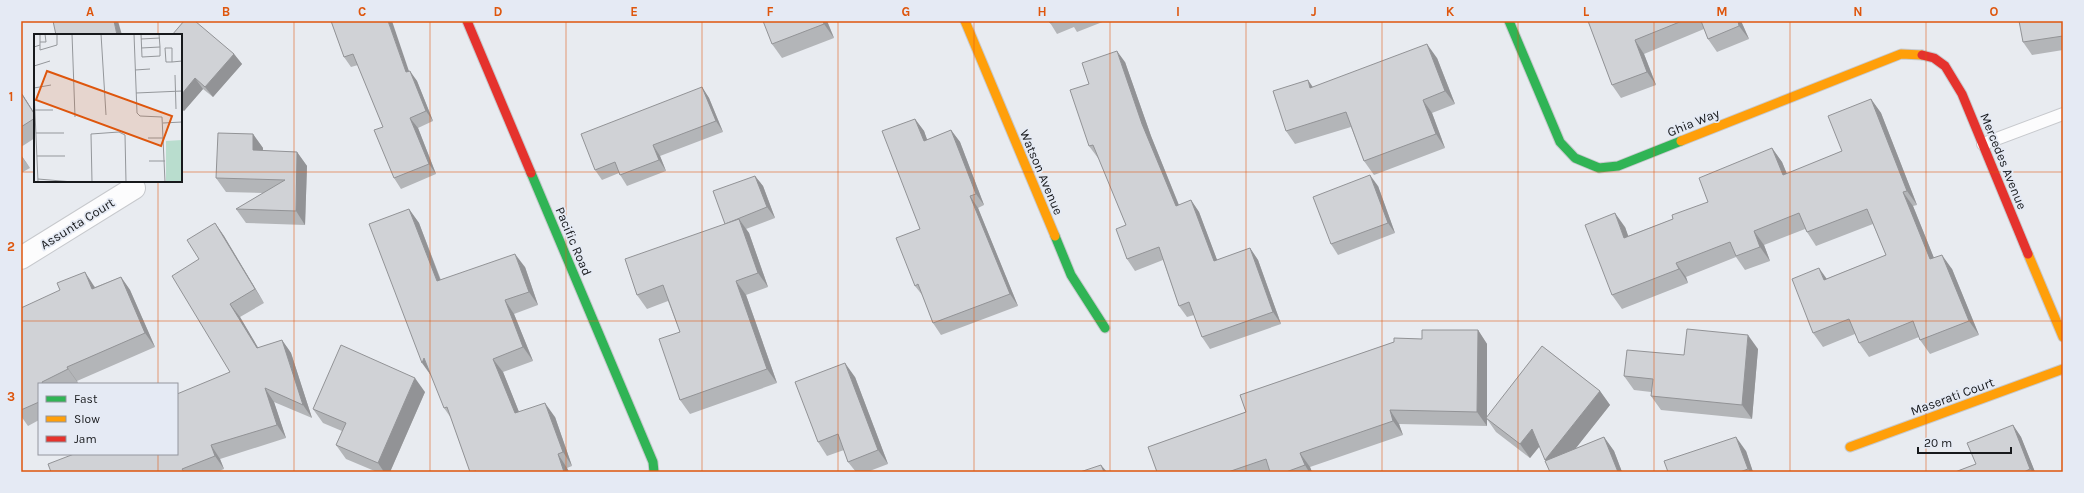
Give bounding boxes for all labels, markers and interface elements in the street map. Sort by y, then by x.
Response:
text: A [86,4,94,19]
text: B [222,4,230,19]
text: C [358,4,366,19]
text: D [494,4,503,19]
text: E [630,4,638,19]
text: F [766,4,774,19]
text: G [902,4,910,19]
text: H [1037,4,1047,19]
text: I [1176,4,1180,19]
text: J [1311,4,1317,19]
text: K [1446,4,1455,19]
text: L [1583,4,1590,19]
text: M [1716,4,1728,19]
text: N [1853,4,1863,19]
text: O [1990,4,1999,19]
inset map [34,34,182,182]
text: 1 [9,89,13,104]
street label: Ghia Way [1665,105,1721,140]
street label: Mercedes Avenue [1977,111,2030,212]
street label: Watson Avenue [1017,127,1066,217]
street label: Assunta Court [37,195,117,252]
street label: Pacific Road [552,205,595,278]
text: 2 [7,239,15,254]
street label: Maserati Court [1908,374,1996,419]
legend [38,383,178,455]
text: 3 [7,389,15,404]
text: Fast [74,392,98,406]
text: Slow [74,412,100,426]
scale bar [1918,429,2011,455]
text: Jam [74,432,97,446]
text: 20 m [1924,436,1952,450]

